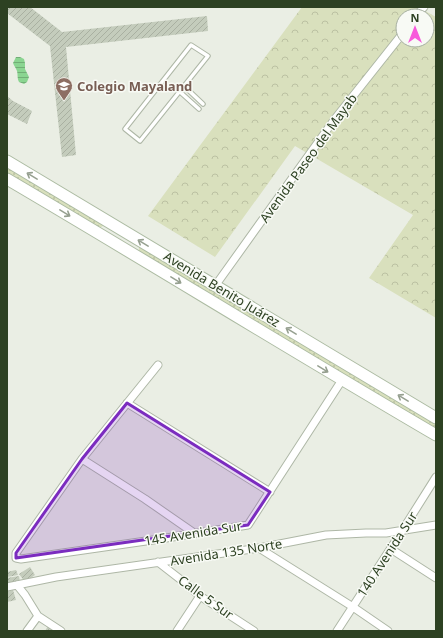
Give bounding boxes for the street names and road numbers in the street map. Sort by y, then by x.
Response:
street label: Avenida Paseo del Mayab [255,90,361,226]
street label: Avenida Benito Juárez [160,247,284,331]
street label: 140 Avenida Sur [353,507,422,600]
street label: 145 Avenida Sur [143,516,244,550]
street label: Avenida 135 Norte [169,534,283,570]
street label: Calle 5 Sur [175,571,238,624]

